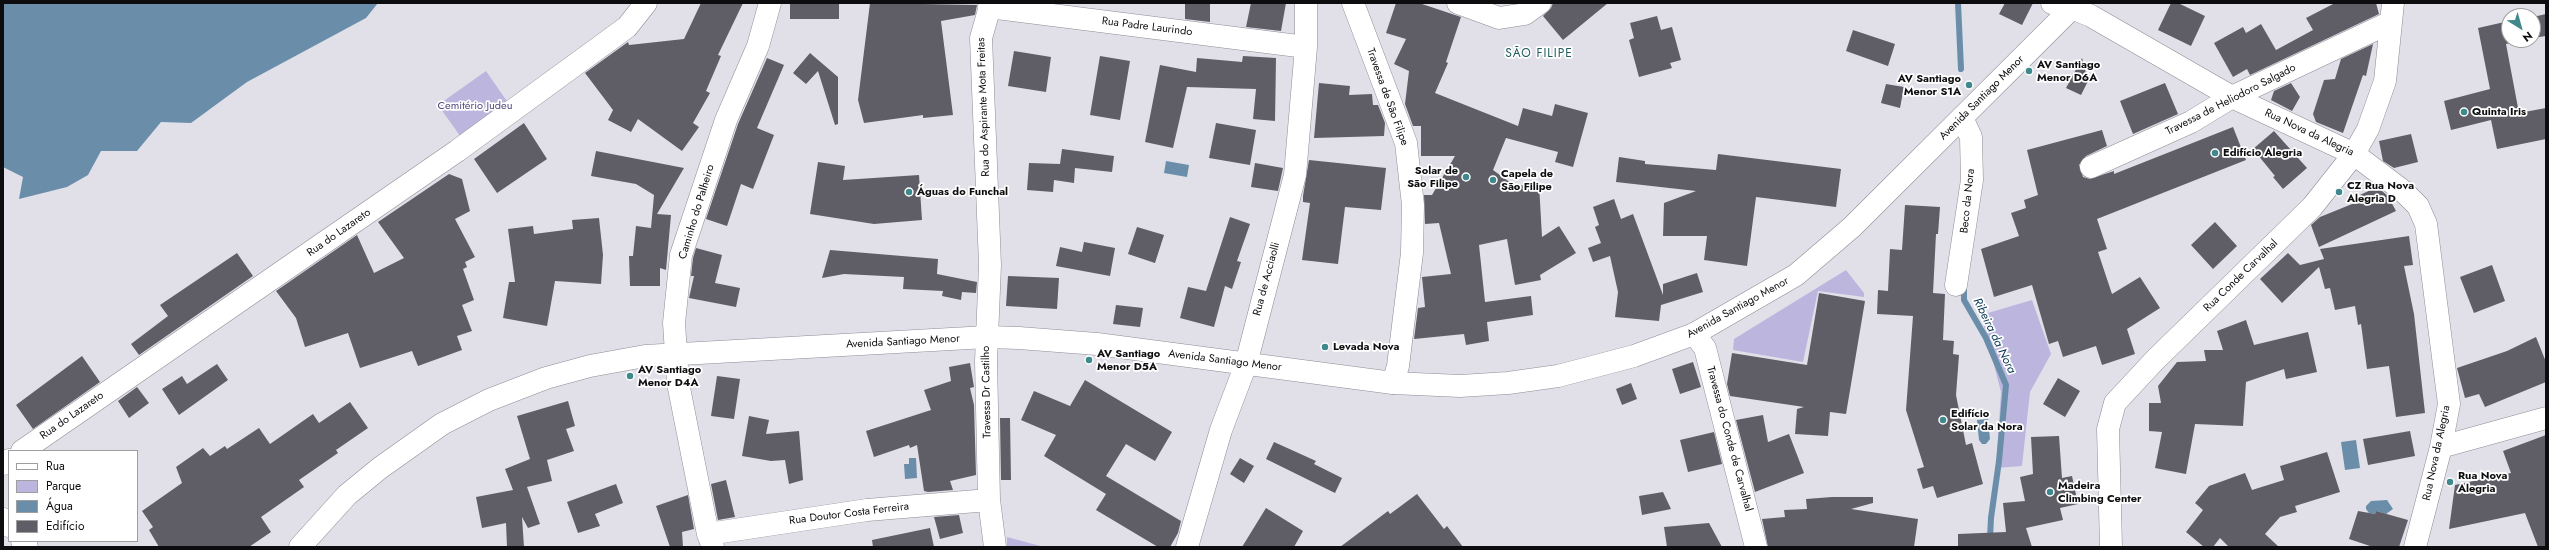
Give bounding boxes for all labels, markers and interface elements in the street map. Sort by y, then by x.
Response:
north arrow [2501,8,2541,48]
street label: Rua Padre Laurindo [1101,15,1193,39]
text: N [2519,28,2536,46]
street label: Rua do Aspirante Mota Freitas [975,37,993,177]
street label: Travessa de São Filipe [1363,47,1411,147]
district label: SÃO FILIPE [1505,47,1573,61]
street label: Avenida Santiago Menor [1937,53,2027,143]
place label: AV Santiago Menor D6A [2037,58,2100,84]
street label: Travessa de Heliodoro Salgado [2164,61,2298,139]
marker: AV Santiago Menor D6A [2024,66,2034,76]
place label: AV Santiago Menor S1A [1898,72,1961,98]
marker: AV Santiago Menor S1A [1964,80,1974,90]
park label: Cemitério Judeu [437,99,513,113]
place label: Quinta Iris [2472,105,2526,119]
street label: Rua Nova da Alegria [2262,107,2356,159]
marker: Quinta Iris [2459,107,2469,117]
place label: Edifício Alegria [2223,146,2302,160]
marker: Edifício Alegria [2210,148,2220,158]
street label: Caminho do Palheiro [676,163,718,261]
place label: Solar de São Filipe [1407,164,1458,190]
place label: Capela de São Filipe [1501,167,1553,193]
street label: Beco da Nora [1958,168,1978,234]
marker: Solar de São Filipe [1461,172,1471,182]
marker: Capela de São Filipe [1488,175,1498,185]
place label: CZ Rua Nova Alegria D [2347,179,2414,205]
place label: Águas do Funchal [917,185,1008,199]
marker: Águas do Funchal [904,187,914,197]
marker: CZ Rua Nova Alegria D [2334,187,2344,197]
street label: Rua do Lazareto [305,206,373,260]
street label: Rua Conde Carvalhal [2201,237,2281,315]
street label: Rua de Acciaolli [1251,241,1283,317]
street label: Avenida Santiago Menor [1685,275,1791,341]
water label: Ribeira da Nora [1969,296,2019,376]
street label: Avenida Santiago Menor [846,332,960,352]
place label: Levada Nova [1333,340,1399,354]
marker: Levada Nova [1320,342,1330,352]
street label: Travessa Dr Castilho [980,346,994,438]
place label: AV Santiago Menor D5A [1097,347,1160,373]
street label: Avenida Santiago Menor [1168,347,1282,375]
marker: AV Santiago Menor D5A [1084,355,1094,365]
place label: AV Santiago Menor D4A [638,363,701,389]
street label: Travessa do Conde de Carvalhal [1703,365,1755,513]
marker: AV Santiago Menor D4A [625,371,635,381]
street label: Rua do Lazareto [38,389,106,443]
street label: Rua Nova da Alegria [2420,404,2454,502]
place label: Edifício Solar da Nora [1951,407,2023,433]
marker: Edifício Solar da Nora [1938,415,1948,425]
legend [8,450,138,542]
text: Rua [46,457,65,475]
place label: Rua Nova Alegria [2458,469,2507,495]
text: Parque [46,477,81,495]
marker: Rua Nova Alegria [2445,477,2455,487]
place label: Madeira Climbing Center [2058,479,2142,505]
marker: Madeira Climbing Center [2045,487,2055,497]
text: Água [46,497,73,515]
street label: Rua Doutor Costa Ferreira [788,500,910,528]
text: Edifício [46,517,85,535]

